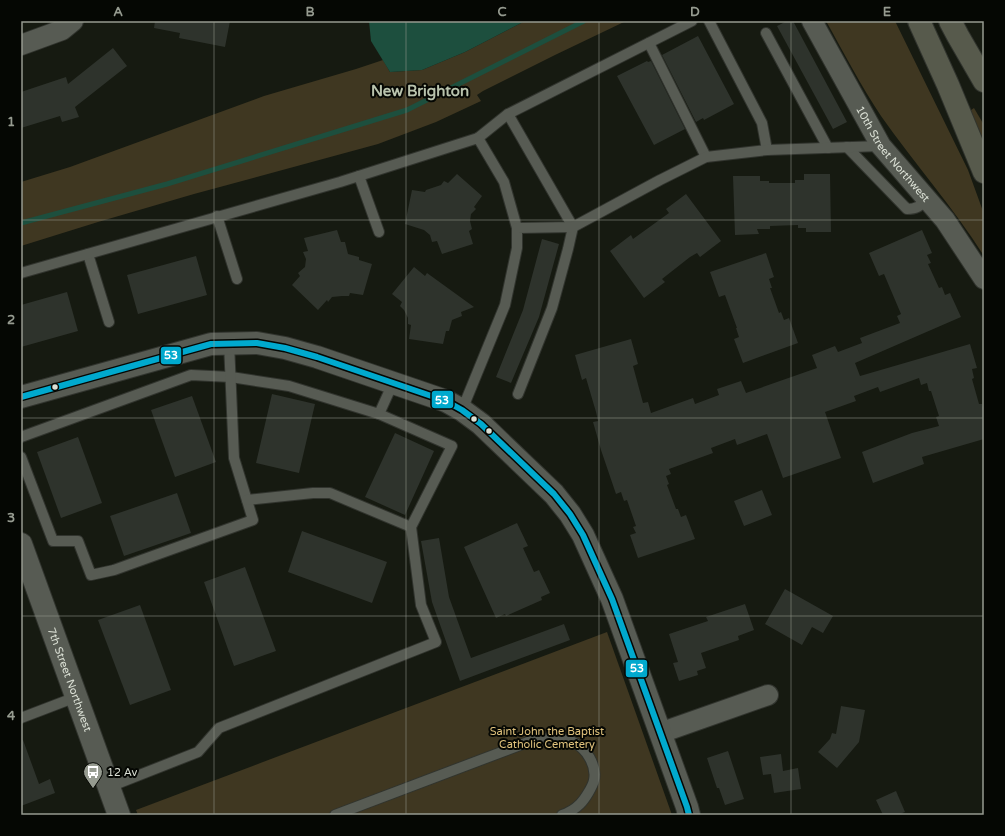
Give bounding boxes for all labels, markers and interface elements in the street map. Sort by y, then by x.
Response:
text: A [113,4,123,20]
text: B [305,4,315,20]
text: C [497,4,507,20]
text: D [690,4,700,20]
text: E [883,4,891,20]
district label: New Brighton [371,82,469,101]
street label: 10th Street Northwest [853,103,933,204]
text: 1 [7,114,15,130]
text: 2 [7,312,15,328]
line badge: 53 [160,346,182,365]
text: 53 [164,349,178,362]
unlabelled marker [50,382,60,392]
line badge: 53 [431,390,454,409]
text: 53 [435,394,449,407]
unlabelled marker [469,414,479,424]
unlabelled marker [484,426,494,436]
text: 3 [7,510,15,526]
street label: 7th Street Northwest [45,626,95,733]
line badge: 53 [625,659,648,678]
text: 53 [630,662,644,675]
text: 4 [7,708,16,724]
park label: Saint John the Baptist Catholic Cemetery [490,725,604,751]
bus stop icon: 12 Av [82,761,104,789]
place label: 12 Av [107,766,137,779]

